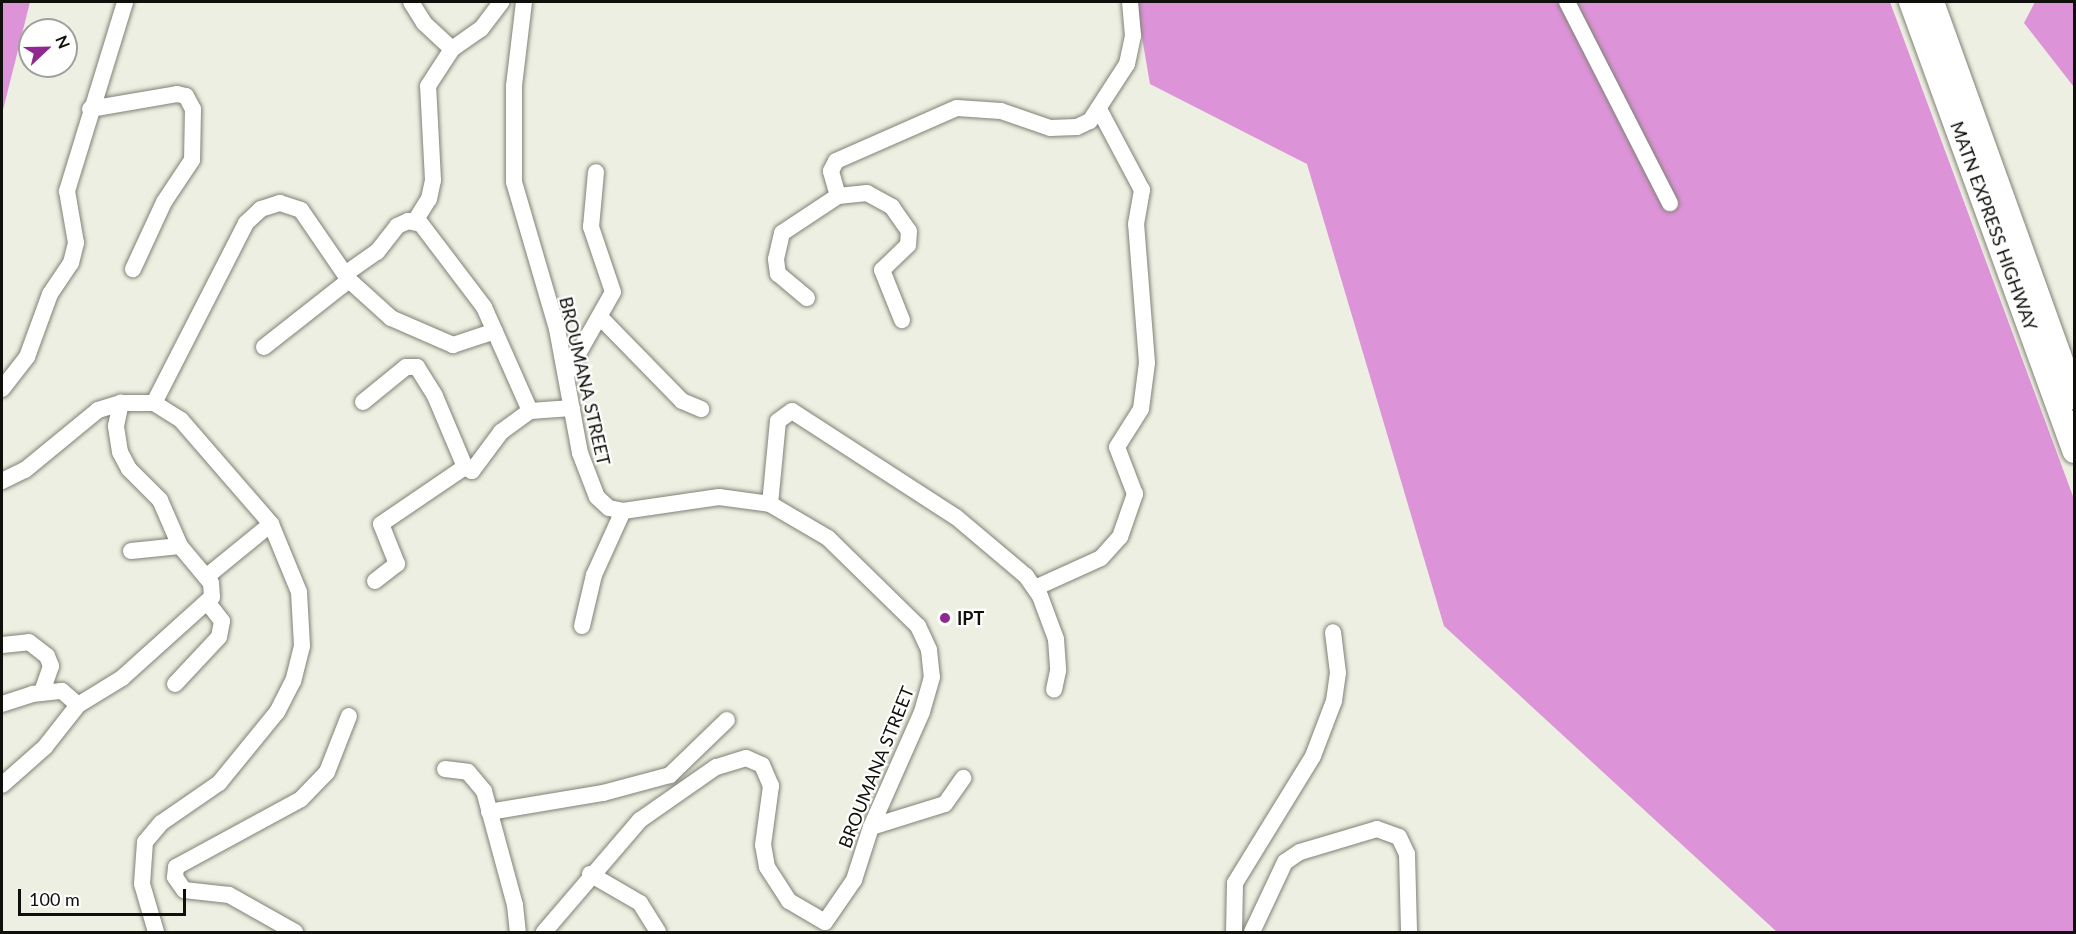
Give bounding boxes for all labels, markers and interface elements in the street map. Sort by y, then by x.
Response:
north arrow [18,18,78,78]
text: N [52,33,74,51]
street label: MATN EXPRESS HIGHWAY [1946,118,2042,334]
street label: BROUMANA STREET [555,294,615,468]
place label: IPT [957,607,984,629]
marker: IPT [938,611,952,625]
street label: BROUMANA STREET [834,683,918,851]
scale bar [21,877,189,915]
text: 100 m [29,888,80,910]

